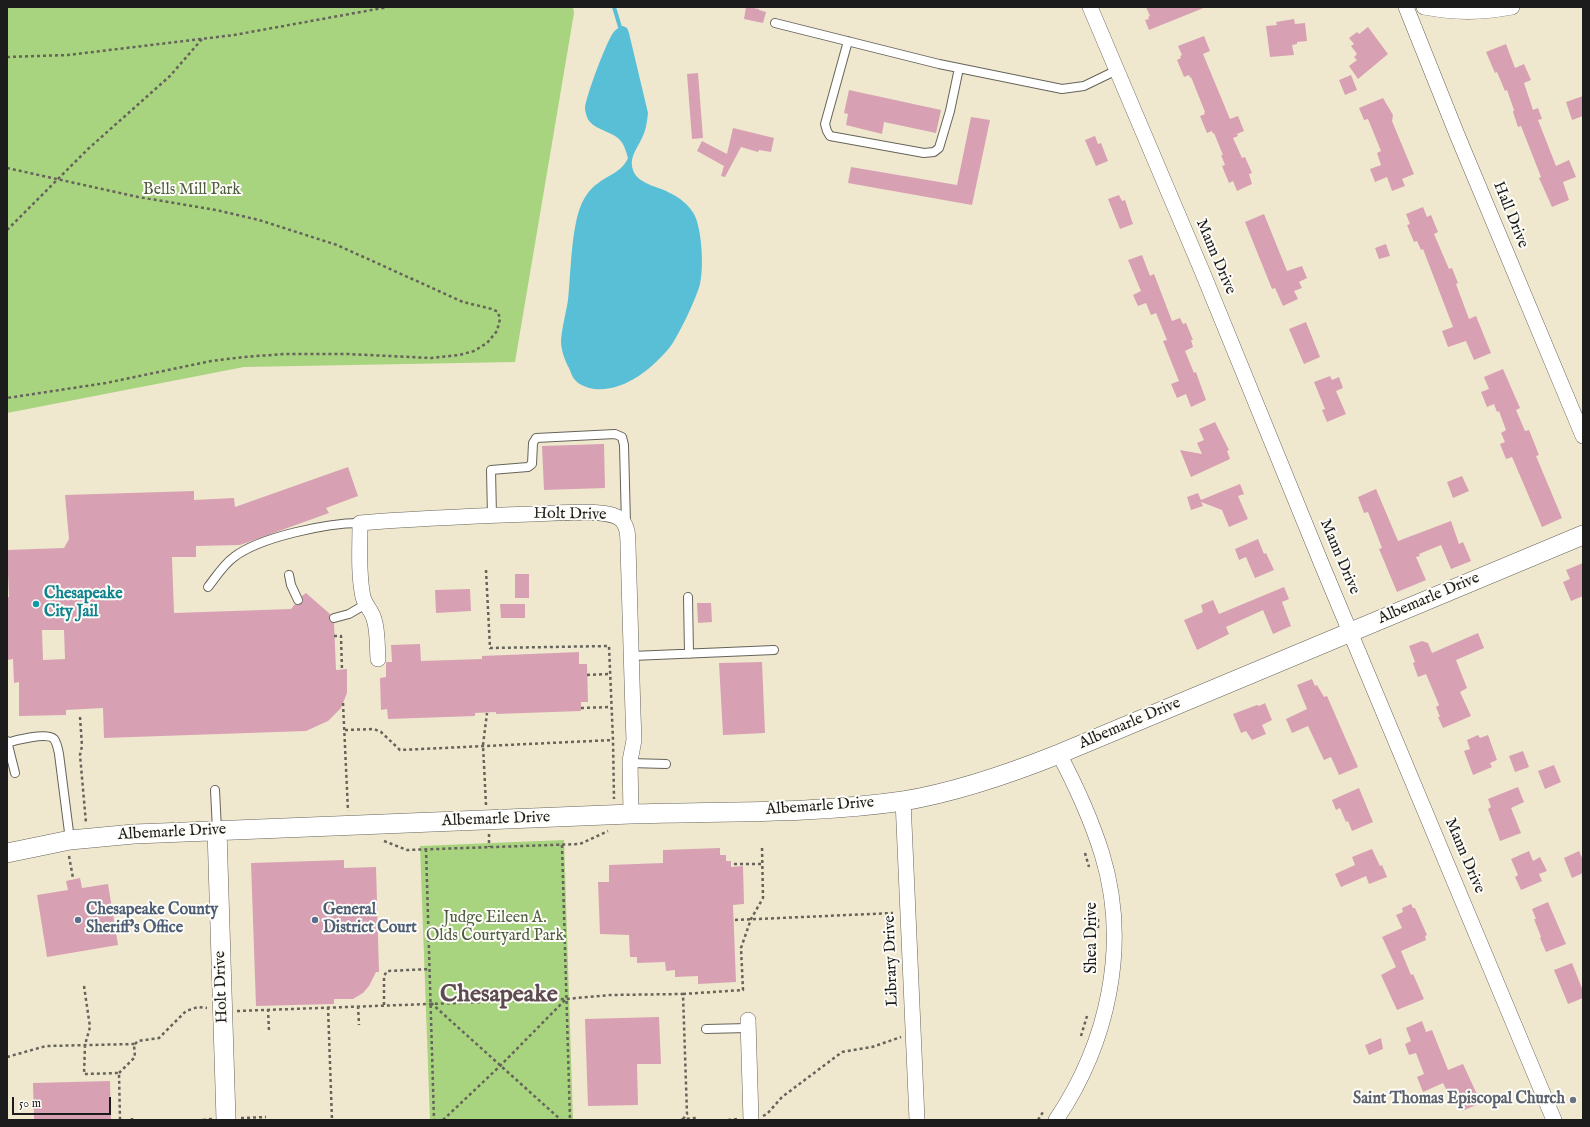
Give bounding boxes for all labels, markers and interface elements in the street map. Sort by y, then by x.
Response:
street label: Hall Drive [1488,179,1532,251]
park label: Bells Mill Park [143,181,241,201]
street label: Mann Drive [1191,217,1239,297]
street label: Holt Drive [533,505,607,525]
street label: Mann Drive [1315,517,1363,597]
street label: Albemarle Drive [1375,569,1483,629]
place label: Chesapeake City Jail [44,585,123,623]
marker: Chesapeake City Jail [31,599,41,609]
street label: Albemarle Drive [1076,694,1184,754]
street label: Albemarle Drive [765,794,875,820]
street label: Albemarle Drive [441,809,551,831]
street label: Mann Drive [1440,816,1488,896]
street label: Albemarle Drive [117,821,227,845]
place label: Chesapeake County Sheriff's Office [86,901,218,939]
place label: General District Court [323,901,417,939]
street label: Shea Drive [1083,902,1103,974]
park label: Judge Eileen A. Olds Courtyard Park [426,909,564,947]
marker: Chesapeake County Sheriff's Office [73,915,83,925]
marker: General District Court [310,915,320,925]
street label: Library Drive [881,915,903,1007]
street label: Holt Drive [211,950,233,1024]
district label: Chesapeake [440,982,558,1010]
scale bar [14,1089,113,1115]
place label: Saint Thomas Episcopal Church [1353,1090,1565,1110]
marker: Saint Thomas Episcopal Church [1568,1095,1578,1105]
text: 50 m [19,1096,41,1111]

